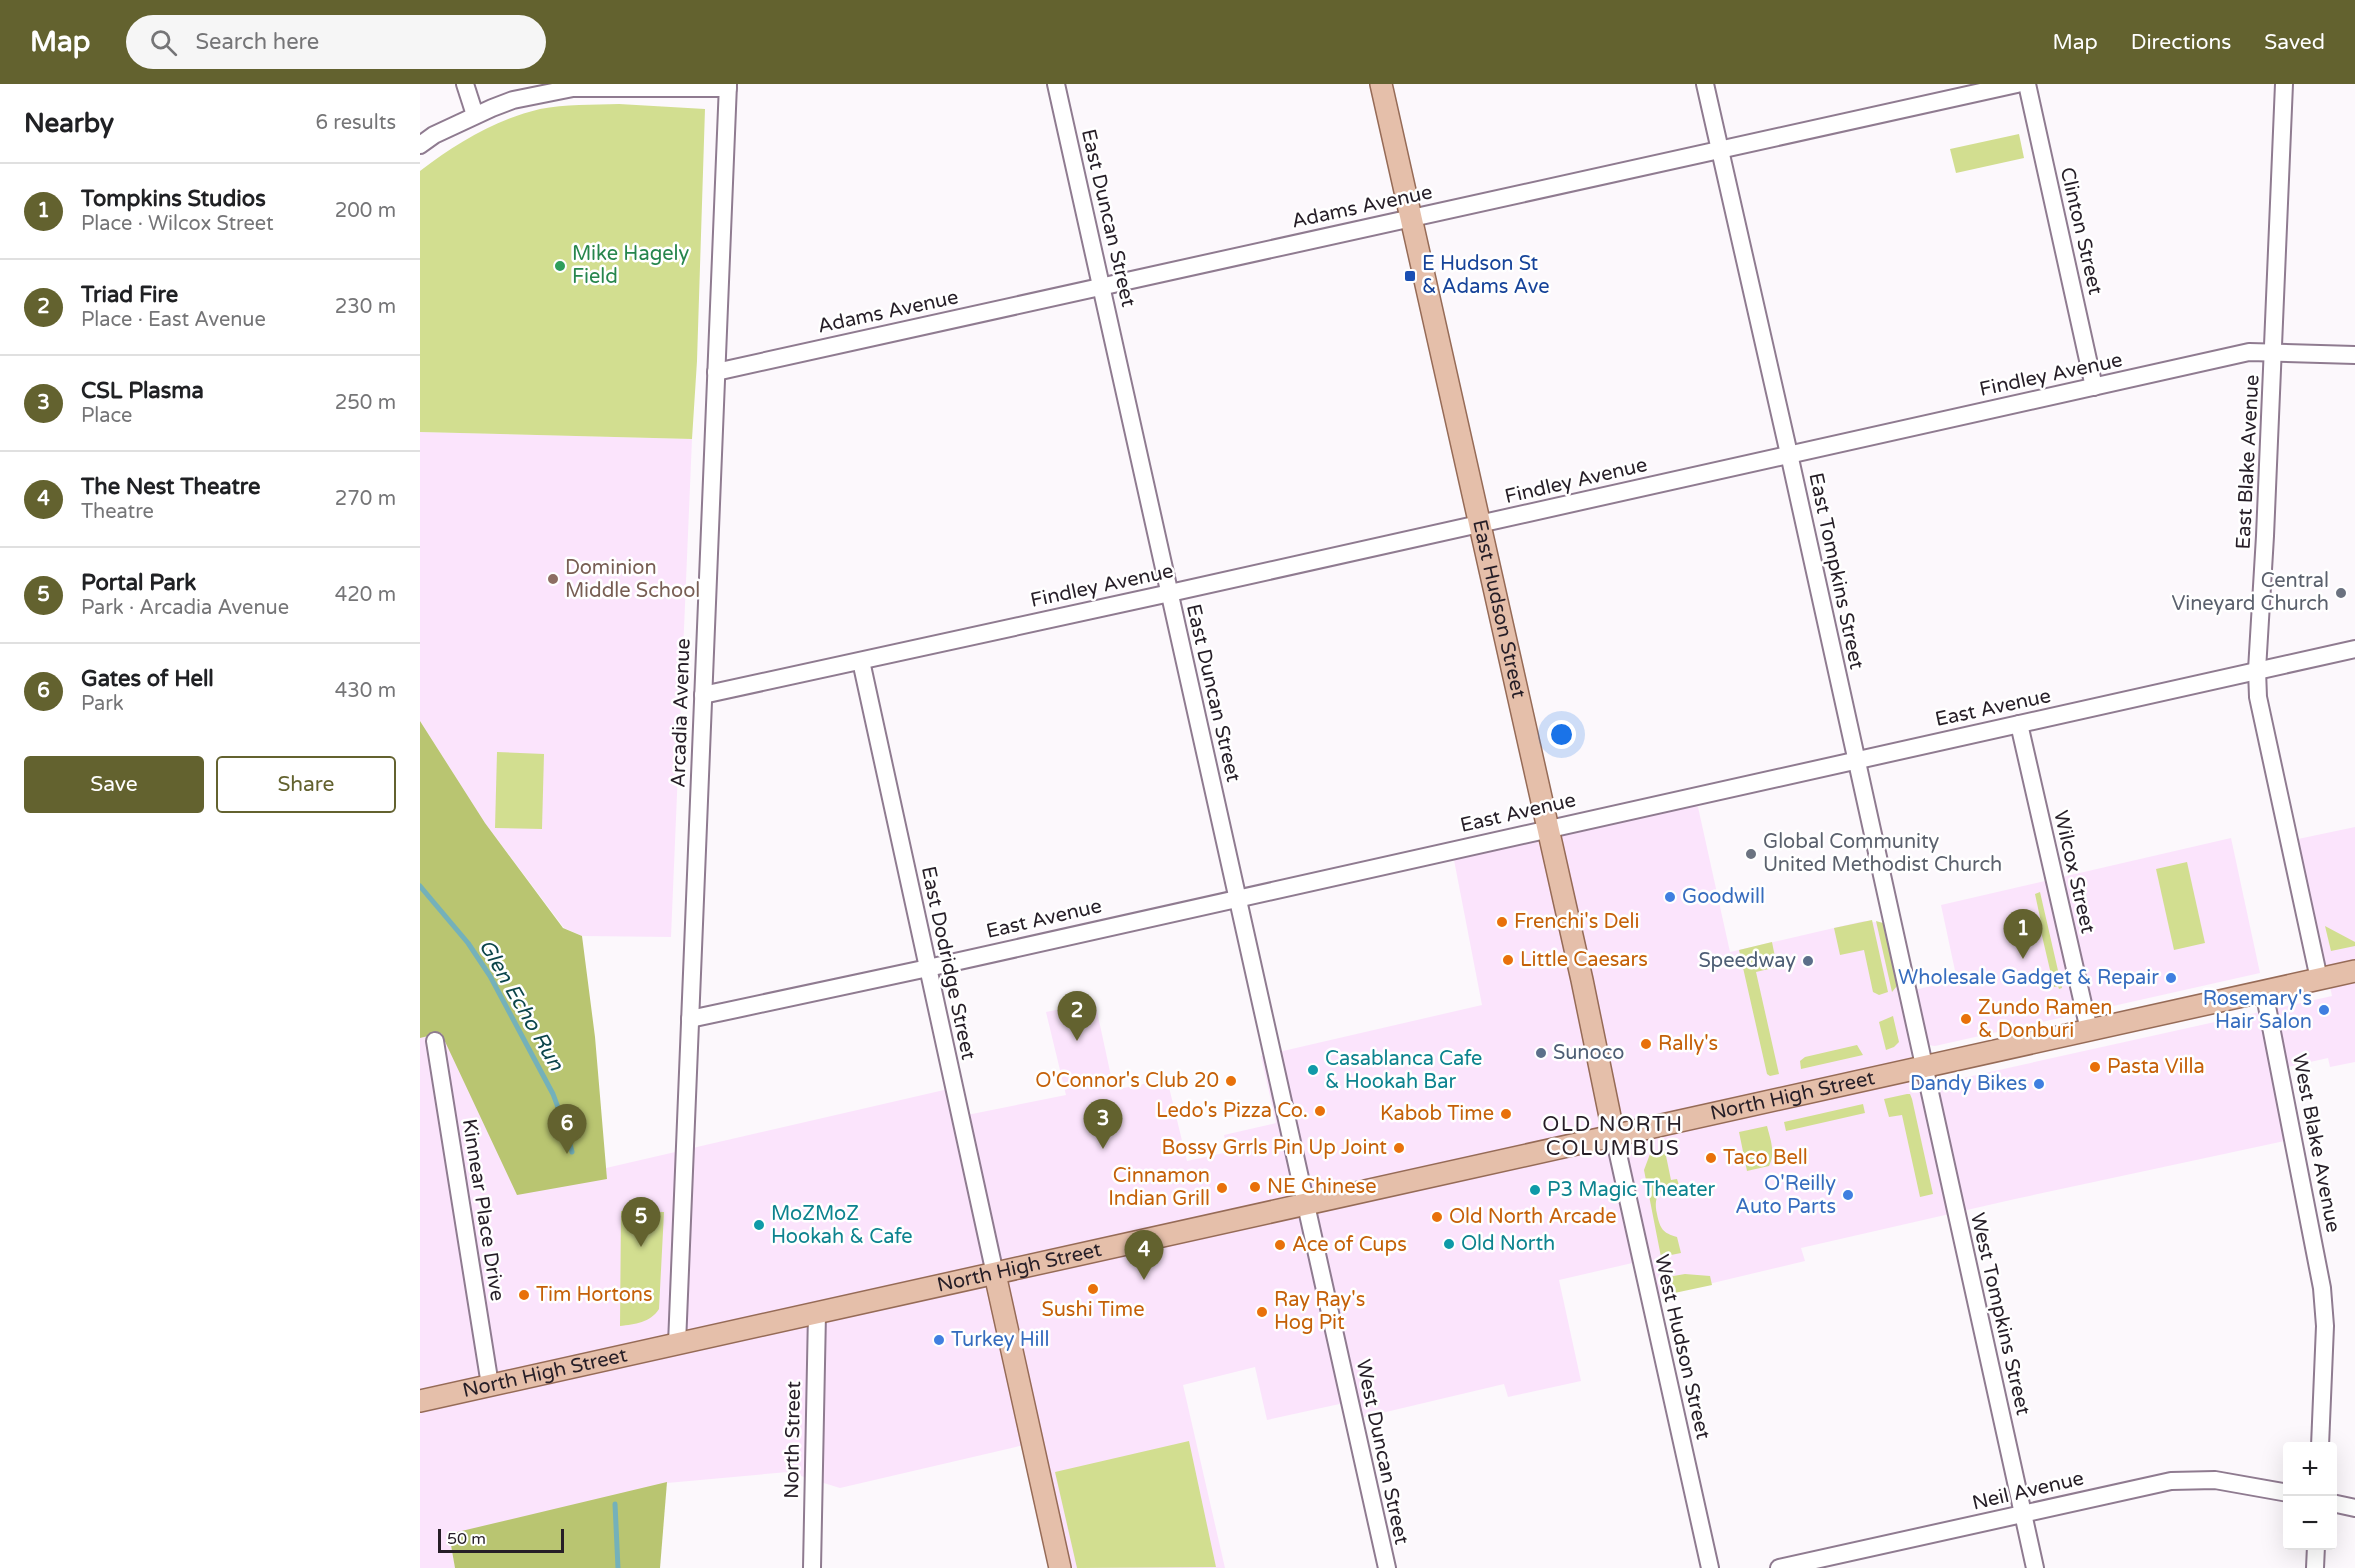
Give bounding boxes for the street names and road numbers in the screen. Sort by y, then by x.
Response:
street label: East Duncan Street [1076,127,1140,310]
street label: Clinton Street [2055,165,2107,297]
street label: Adams Avenue [1289,180,1435,234]
street label: Adams Avenue [815,285,961,339]
street label: Findley Avenue [1977,348,2125,402]
street label: East Blake Avenue [2231,374,2265,550]
street label: Findley Avenue [1502,453,1650,509]
street label: East Tompkins Street [1803,471,1869,672]
street label: East Hudson Street [1467,517,1531,701]
street label: Findley Avenue [1028,559,1176,613]
street label: East Duncan Street [1181,602,1245,785]
street label: Arcadia Avenue [666,638,696,788]
street label: East Avenue [1933,684,2053,732]
street label: East Avenue [1458,788,1578,838]
street label: Wilcox Street [2048,808,2100,936]
street label: East Dodridge Street [916,864,980,1062]
street label: East Avenue [984,894,1104,944]
street label: West Blake Avenue [2287,1051,2345,1235]
street label: North High Street [1708,1066,1877,1126]
street label: Kinnear Place Drive [457,1117,509,1303]
street label: West Tompkins Street [1965,1210,2035,1418]
street label: North High Street [935,1238,1104,1298]
street label: West Hudson Street [1649,1252,1715,1442]
street label: North High Street [460,1343,630,1403]
street label: West Duncan Street [1351,1357,1413,1547]
street label: North Street [780,1381,806,1499]
street label: Neil Avenue [1970,1467,2086,1515]

